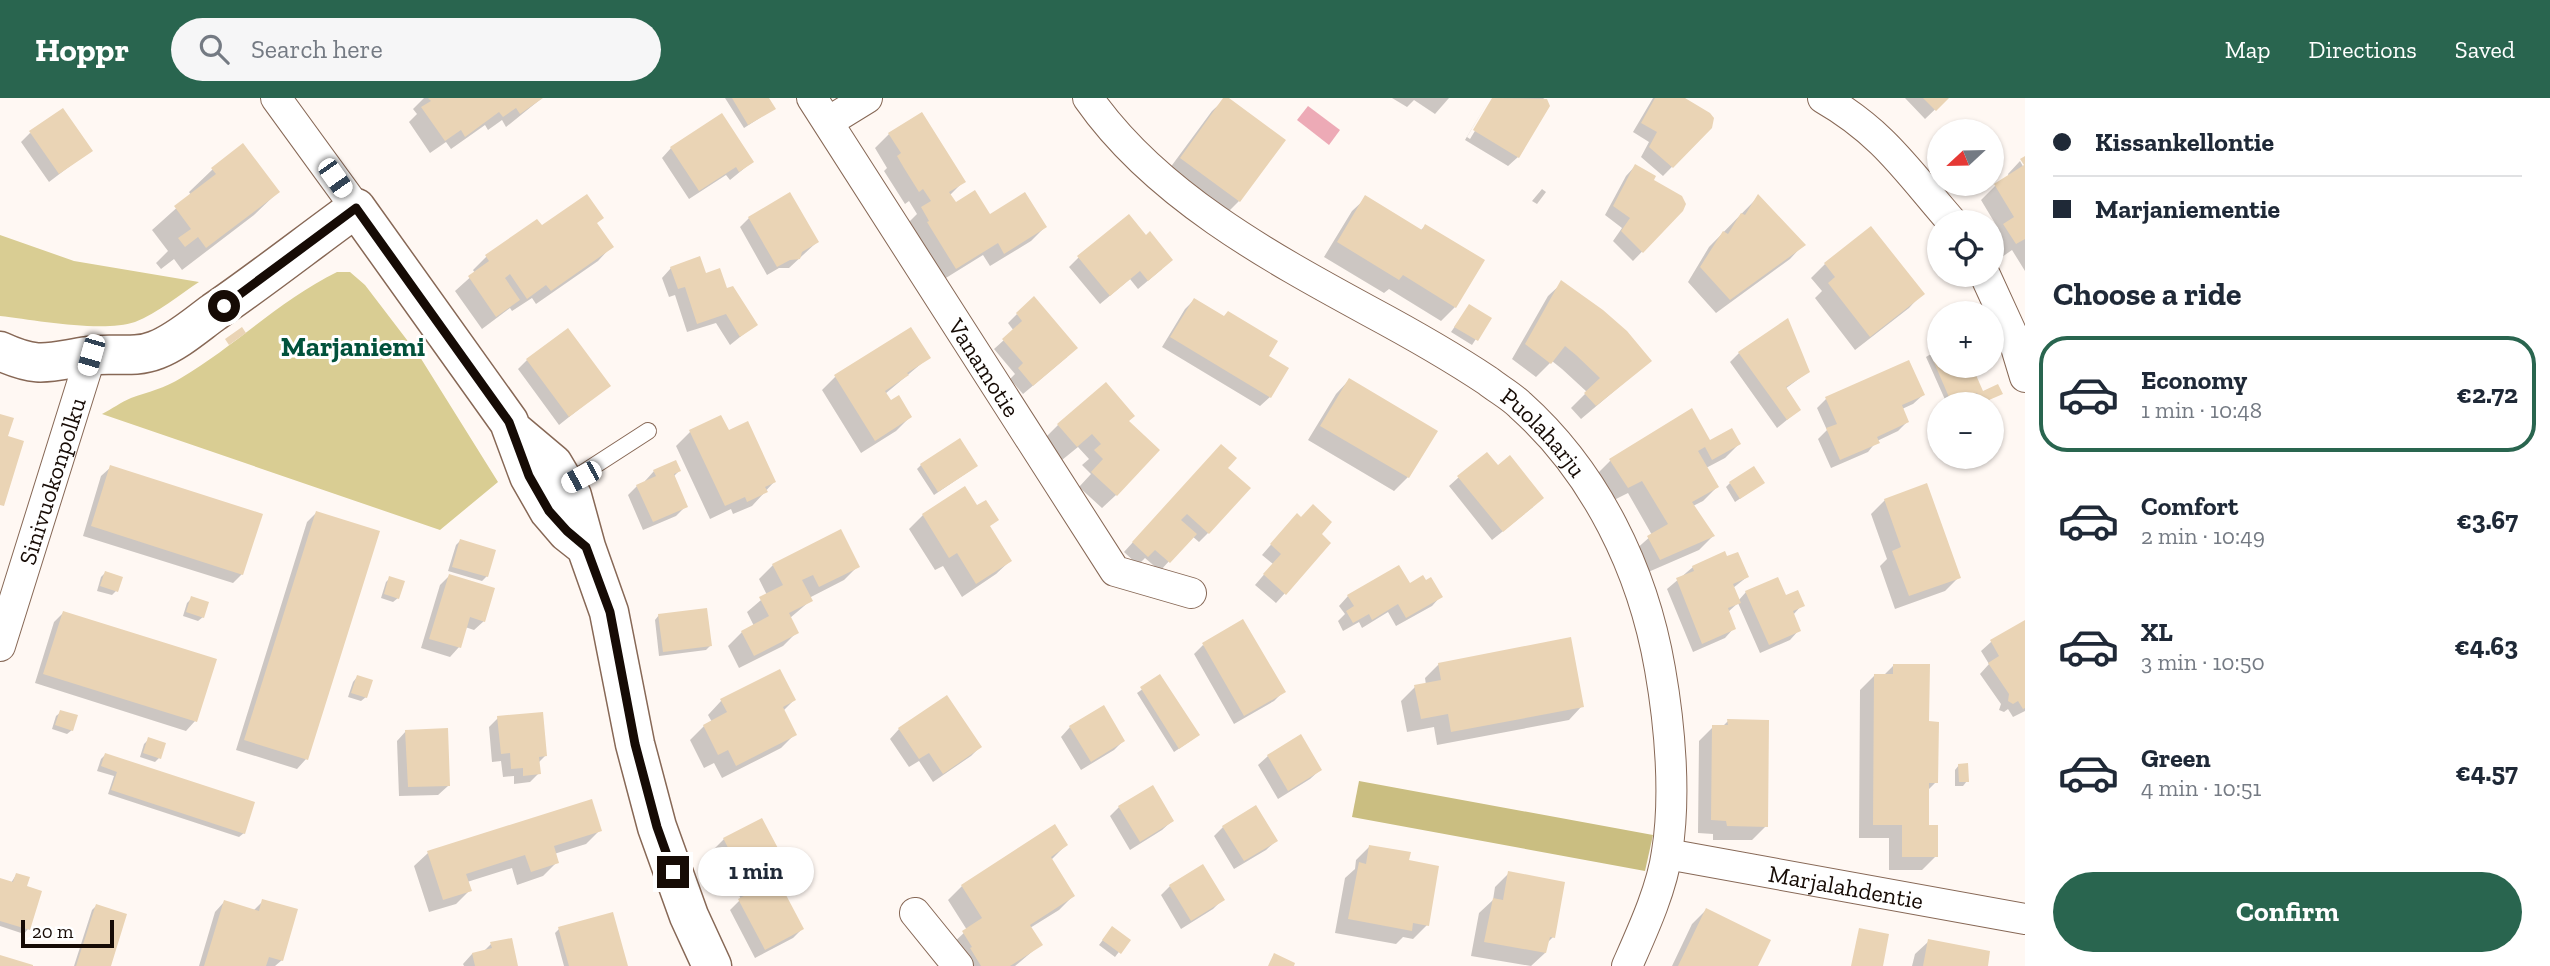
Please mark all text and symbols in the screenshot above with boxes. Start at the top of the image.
search box [171,18,661,81]
text: Hoppr [35,30,129,69]
icon: search [195,30,233,68]
text: Search here [251,33,383,65]
text: Map [2225,35,2271,64]
text: Directions [2309,35,2417,64]
text: Saved [2455,35,2515,64]
north arrow [1927,119,2004,196]
map controls [1927,119,2004,469]
text: Kissankellontie [2095,126,2274,158]
car [315,155,356,201]
text: Marjaniementie [2095,193,2280,225]
button: locate [1927,210,2004,287]
text: Choose a ride [2053,275,2241,313]
route start [208,290,240,322]
button: + [1927,301,2004,378]
street label: Vanamotie [942,312,1027,422]
district label: Marjaniemi [281,330,425,363]
car [76,332,107,378]
icon: car [2057,363,2120,426]
text: Economy [2141,364,2247,396]
text: €2.72 [2457,378,2518,410]
street label: Puolaharju [1496,381,1593,483]
button: − [1927,392,2004,469]
street label: Sinivuokonpolku [12,393,92,568]
text: 1 min · 10:48 [2141,396,2262,424]
car [558,458,605,496]
icon: car [2057,489,2120,552]
text: Comfort [2141,490,2238,522]
text: €3.67 [2456,504,2518,536]
text: 2 min · 10:49 [2141,522,2265,550]
icon: car [2057,615,2120,678]
text: XL [2141,616,2173,648]
text: €4.63 [2454,630,2518,662]
text: 3 min · 10:50 [2141,648,2265,676]
icon: car [2057,741,2120,804]
text: Green [2141,742,2211,774]
text: €4.57 [2455,756,2518,788]
text: 4 min · 10:51 [2141,774,2261,802]
callout: 1 min [698,848,813,896]
route end [657,856,689,888]
text: 1 min [729,857,783,885]
street label: Marjalahdentie [1766,858,1926,915]
button: Confirm [2053,872,2522,952]
scale bar [21,917,114,949]
text: 20 m [32,920,73,943]

